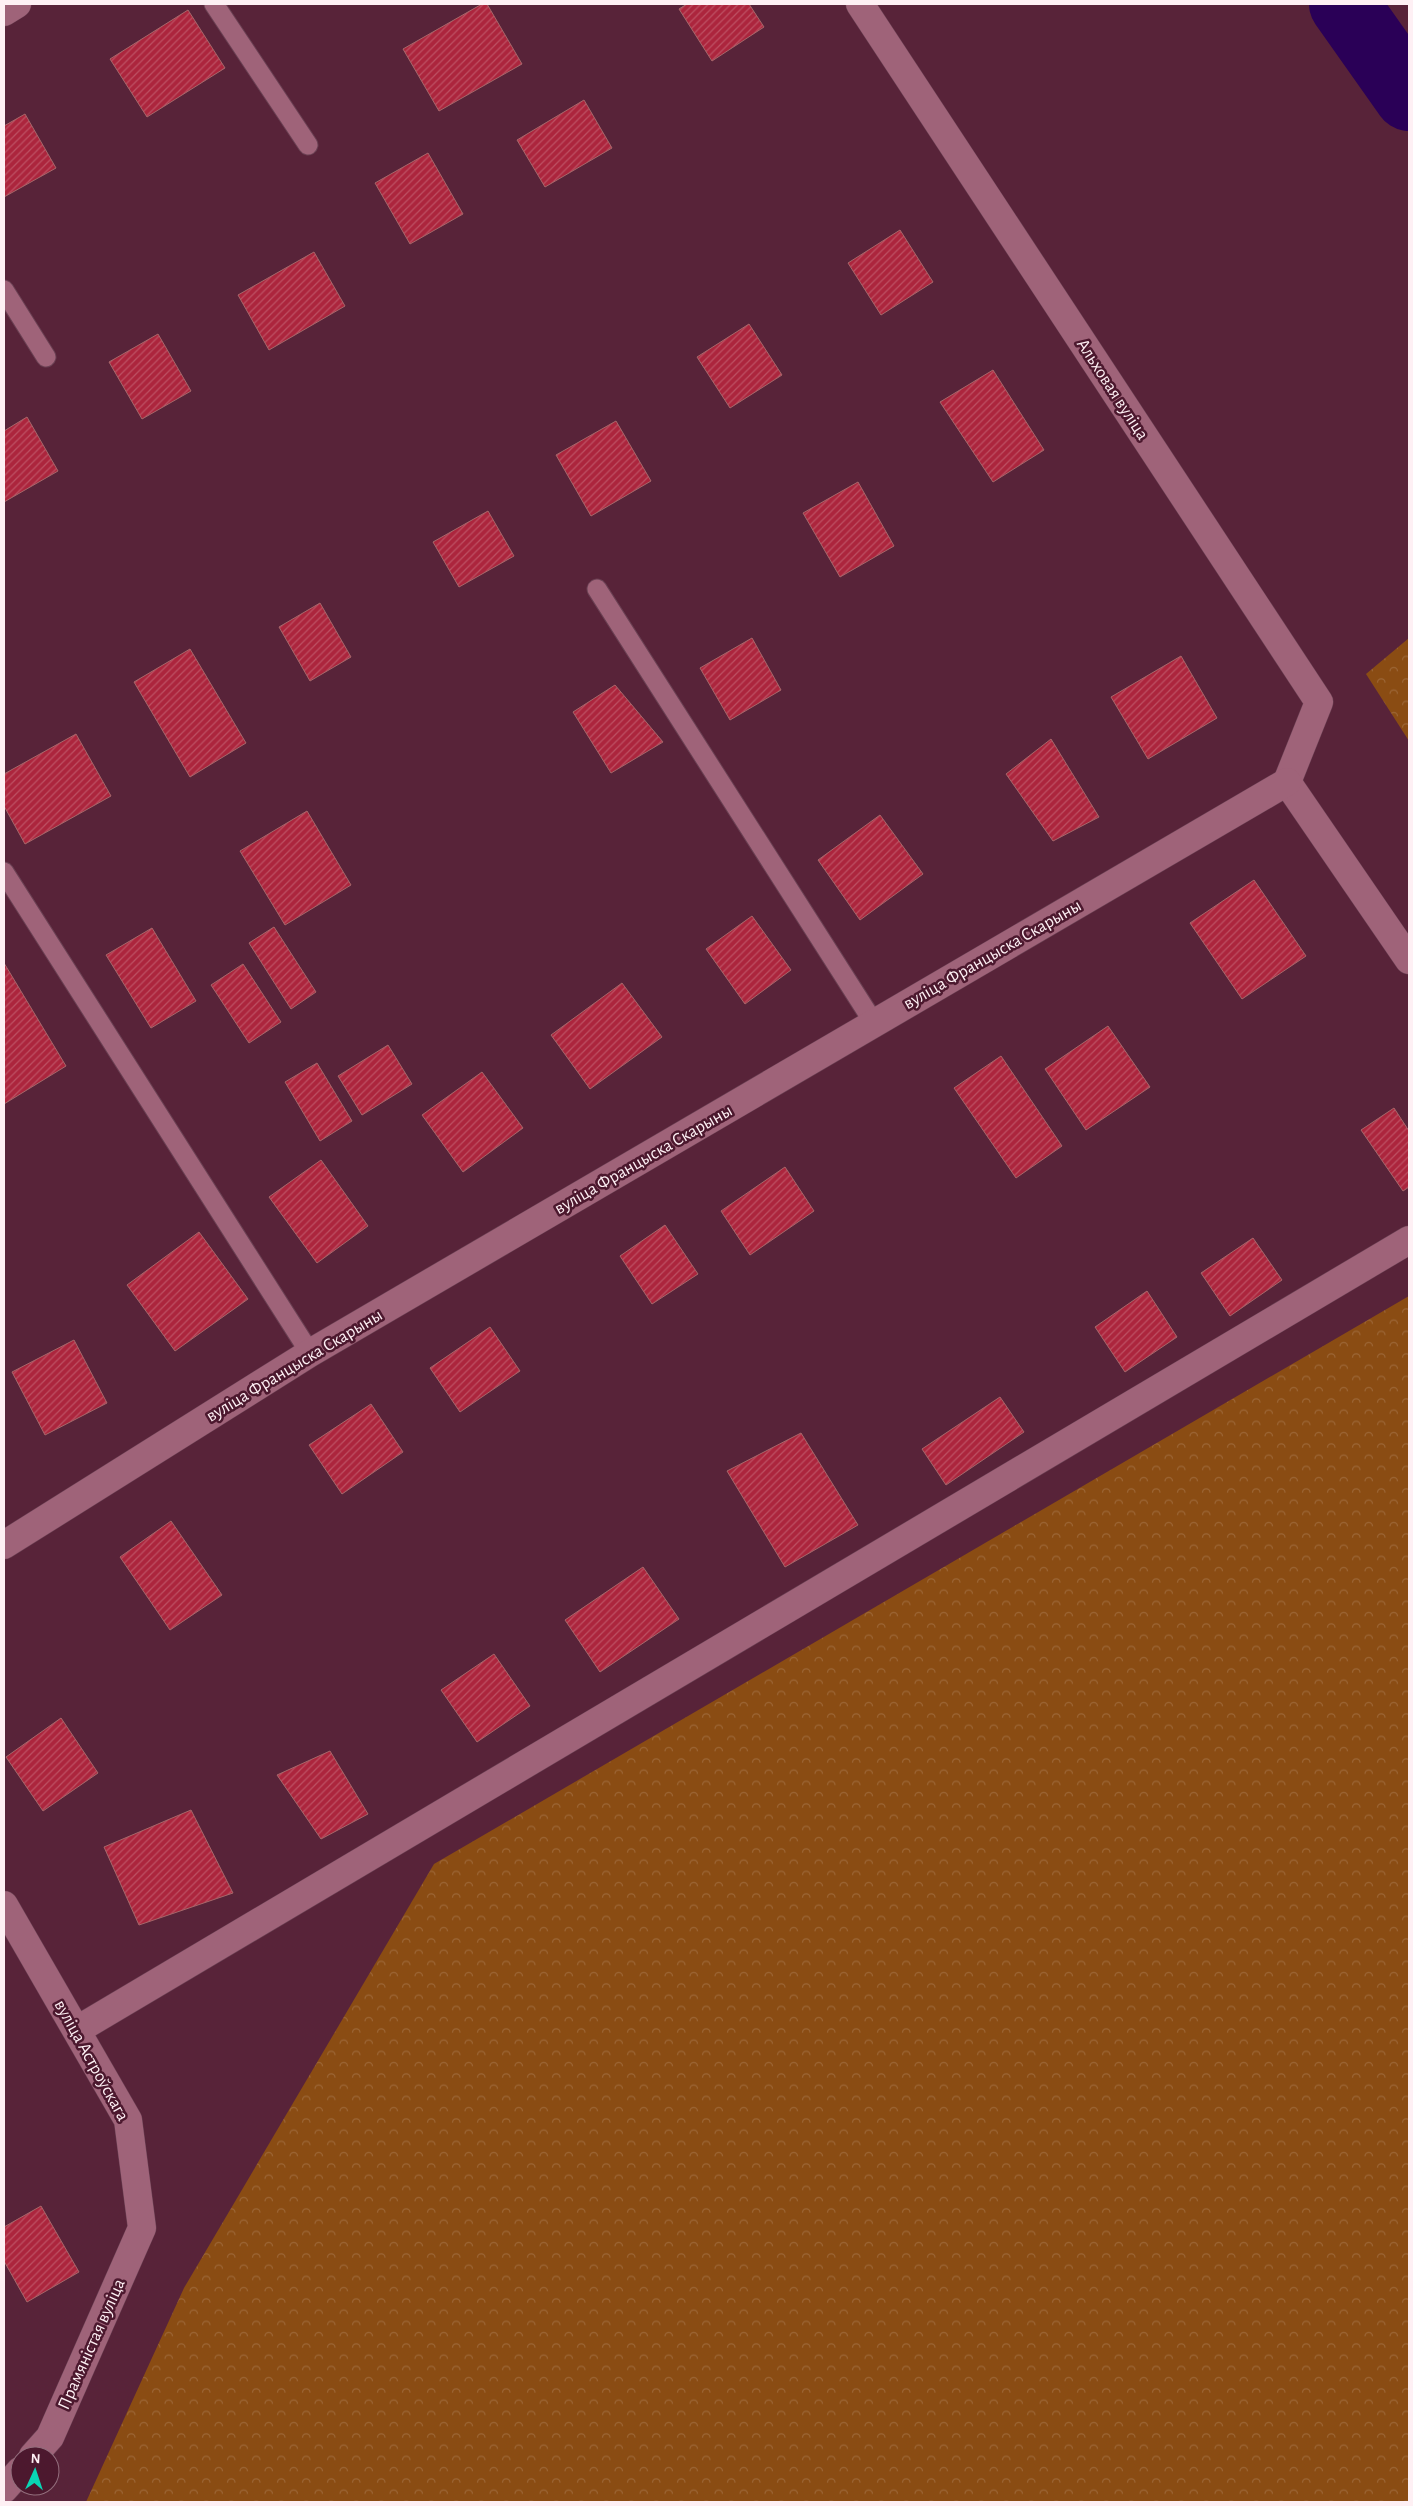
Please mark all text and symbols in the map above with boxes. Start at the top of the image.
street label: Альховая вуліца [1073,336,1151,443]
street label: вуліца Францыска Скарыны [900,897,1085,1013]
street label: вуліца Францыска Скарыны [551,1102,736,1218]
street label: вуліца Францыска Скарыны [203,1306,386,1426]
street label: вуліца Астроўскага [50,1997,132,2124]
street label: Прамяністая вуліца [55,2276,129,2413]
north arrow [10,2446,60,2496]
text: N [30,2452,41,2466]

